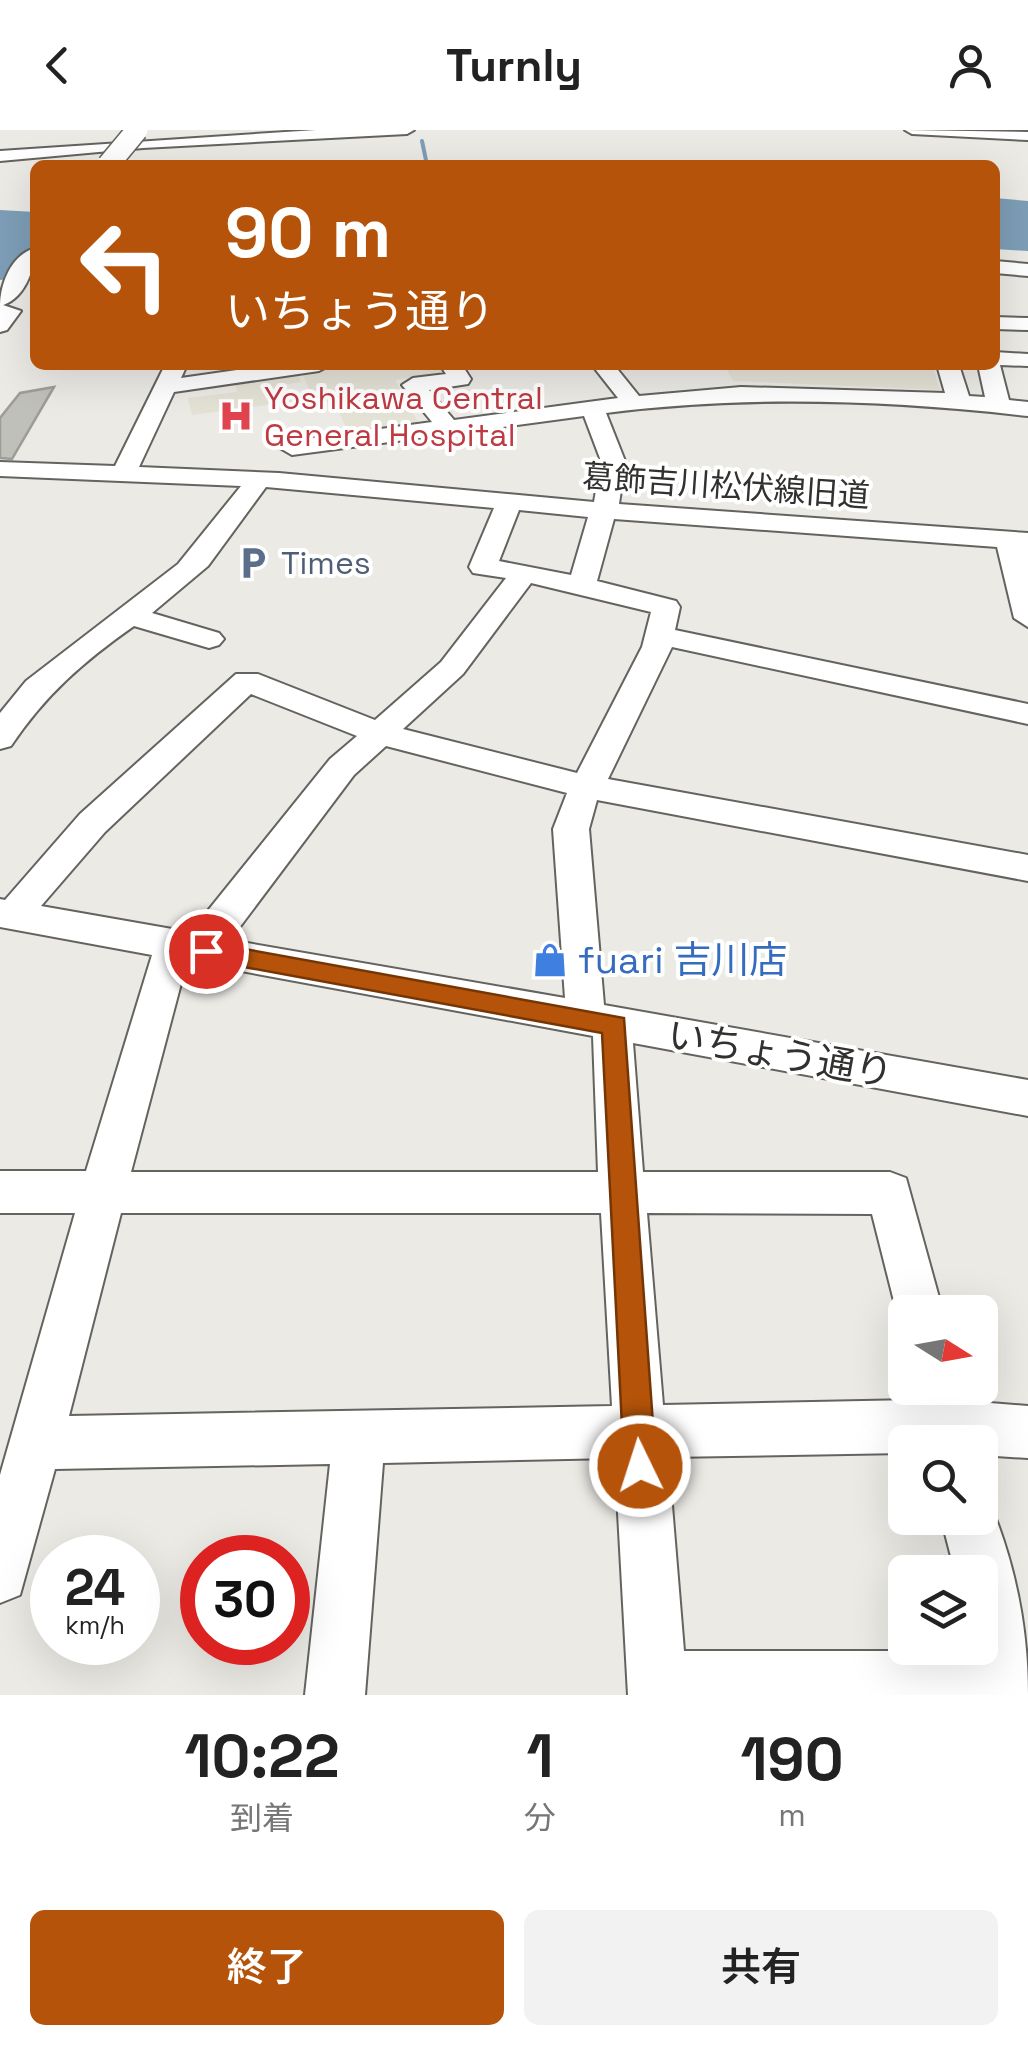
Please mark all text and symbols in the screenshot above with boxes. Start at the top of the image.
text: Turnly [446,37,582,94]
icon: back [30,38,85,93]
icon: person [943,38,998,93]
text: 90 m [225,188,391,277]
icon: left [60,200,190,330]
text: いちょう通り [225,283,495,340]
place label: Yoshikawa Central General Hospital [264,378,543,455]
hospital icon: Yoshikawa Central General Hospital [217,397,255,435]
street label: 葛飾吉川松伏線旧道 [581,456,871,516]
place label: Times [281,543,371,583]
parking icon: Times [234,544,272,582]
pin [164,909,249,994]
icon: arrive [179,924,234,979]
place label: fuari 吉川店 [578,936,787,984]
shop icon: fuari 吉川店 [531,941,569,979]
street label: いちょう通り [664,1011,896,1097]
north arrow [888,1295,998,1405]
map controls [888,1295,998,1665]
position arrow [588,1414,692,1518]
button: search [888,1425,998,1535]
speed limit sign: 30 [180,1535,310,1665]
button: layers [888,1555,998,1665]
text: 24 [65,1556,125,1620]
text: km/h [65,1609,125,1641]
text: 10:22 [184,1718,340,1795]
text: 1 [526,1718,554,1795]
text: 190 [740,1721,844,1798]
text: m [778,1795,806,1835]
text: 到着 [230,1798,294,1838]
text: 分 [524,1798,556,1838]
button: 終了 [30,1910,504,2025]
button: 共有 [524,1910,998,2025]

